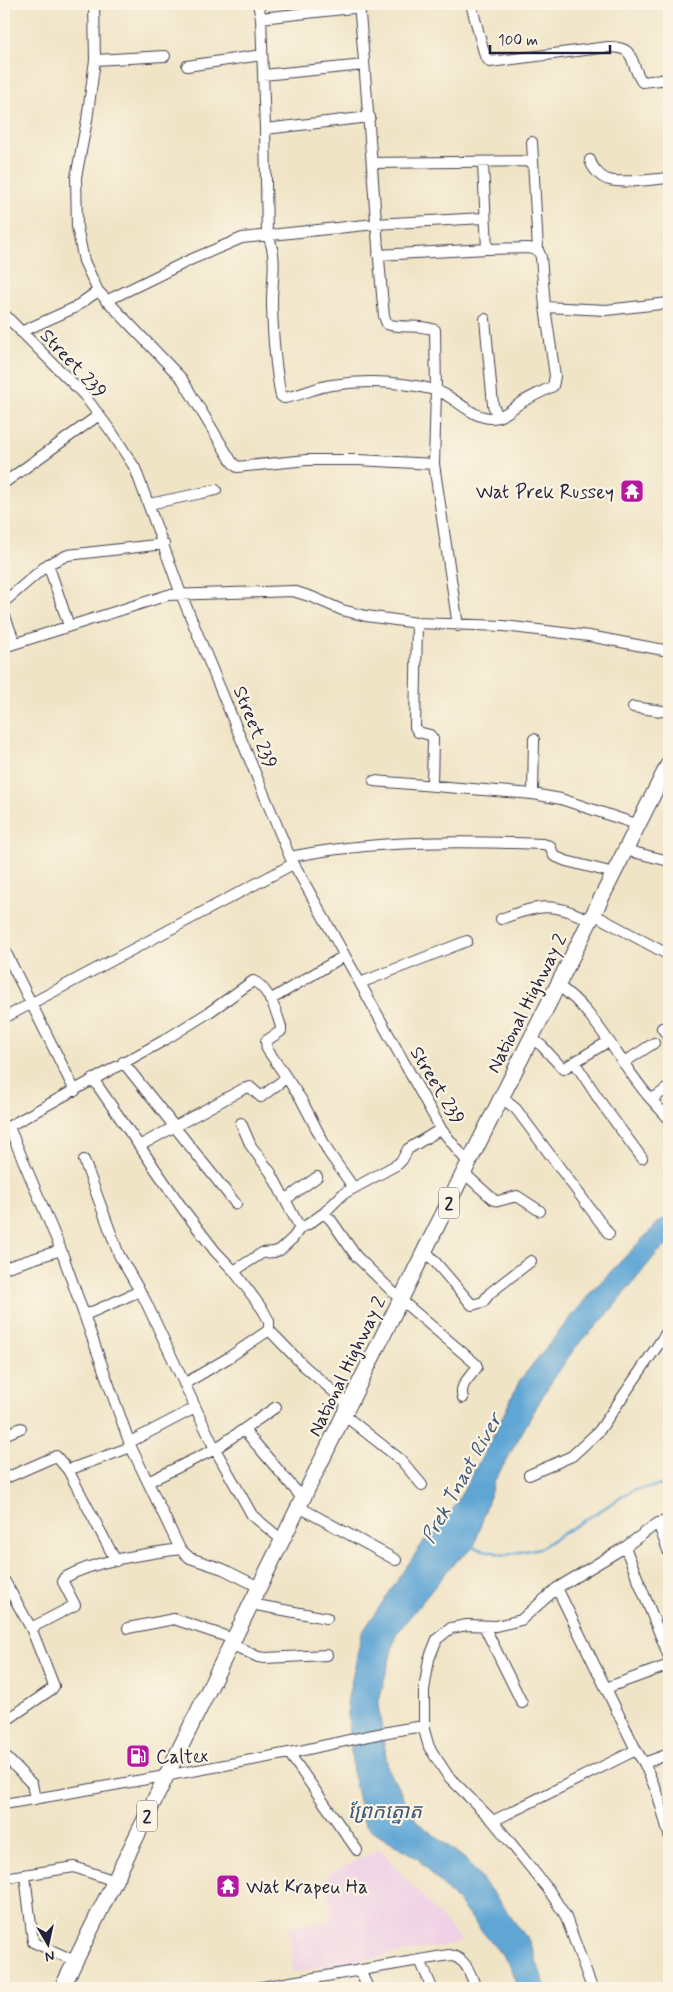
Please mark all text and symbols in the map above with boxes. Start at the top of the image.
scale bar [490,22,610,54]
text: 100 m [498,31,538,51]
street label: Street 239 [34,324,112,404]
temple icon: Wat Prek Russey [619,478,645,504]
place label: Wat Prek Russey [476,480,614,505]
street label: Street 239 [227,683,282,773]
street label: National Highway 2 [481,930,574,1078]
street label: Street 239 [404,1042,470,1129]
road number: 2 [439,1188,459,1218]
street label: National Highway 2 [303,1292,393,1441]
water label: Prek Tnaot River [416,1407,510,1548]
fuel station icon: Caltex [125,1743,151,1769]
place label: Caltex [156,1745,209,1770]
water label: ព្រែកត្នោត [348,1799,423,1826]
road number: 2 [137,1800,157,1832]
temple icon: Wat Krapeu Ha [215,1873,241,1899]
place label: Wat Krapeu Ha [246,1875,368,1900]
north arrow [22,1920,72,1970]
text: N [44,1946,56,1965]

